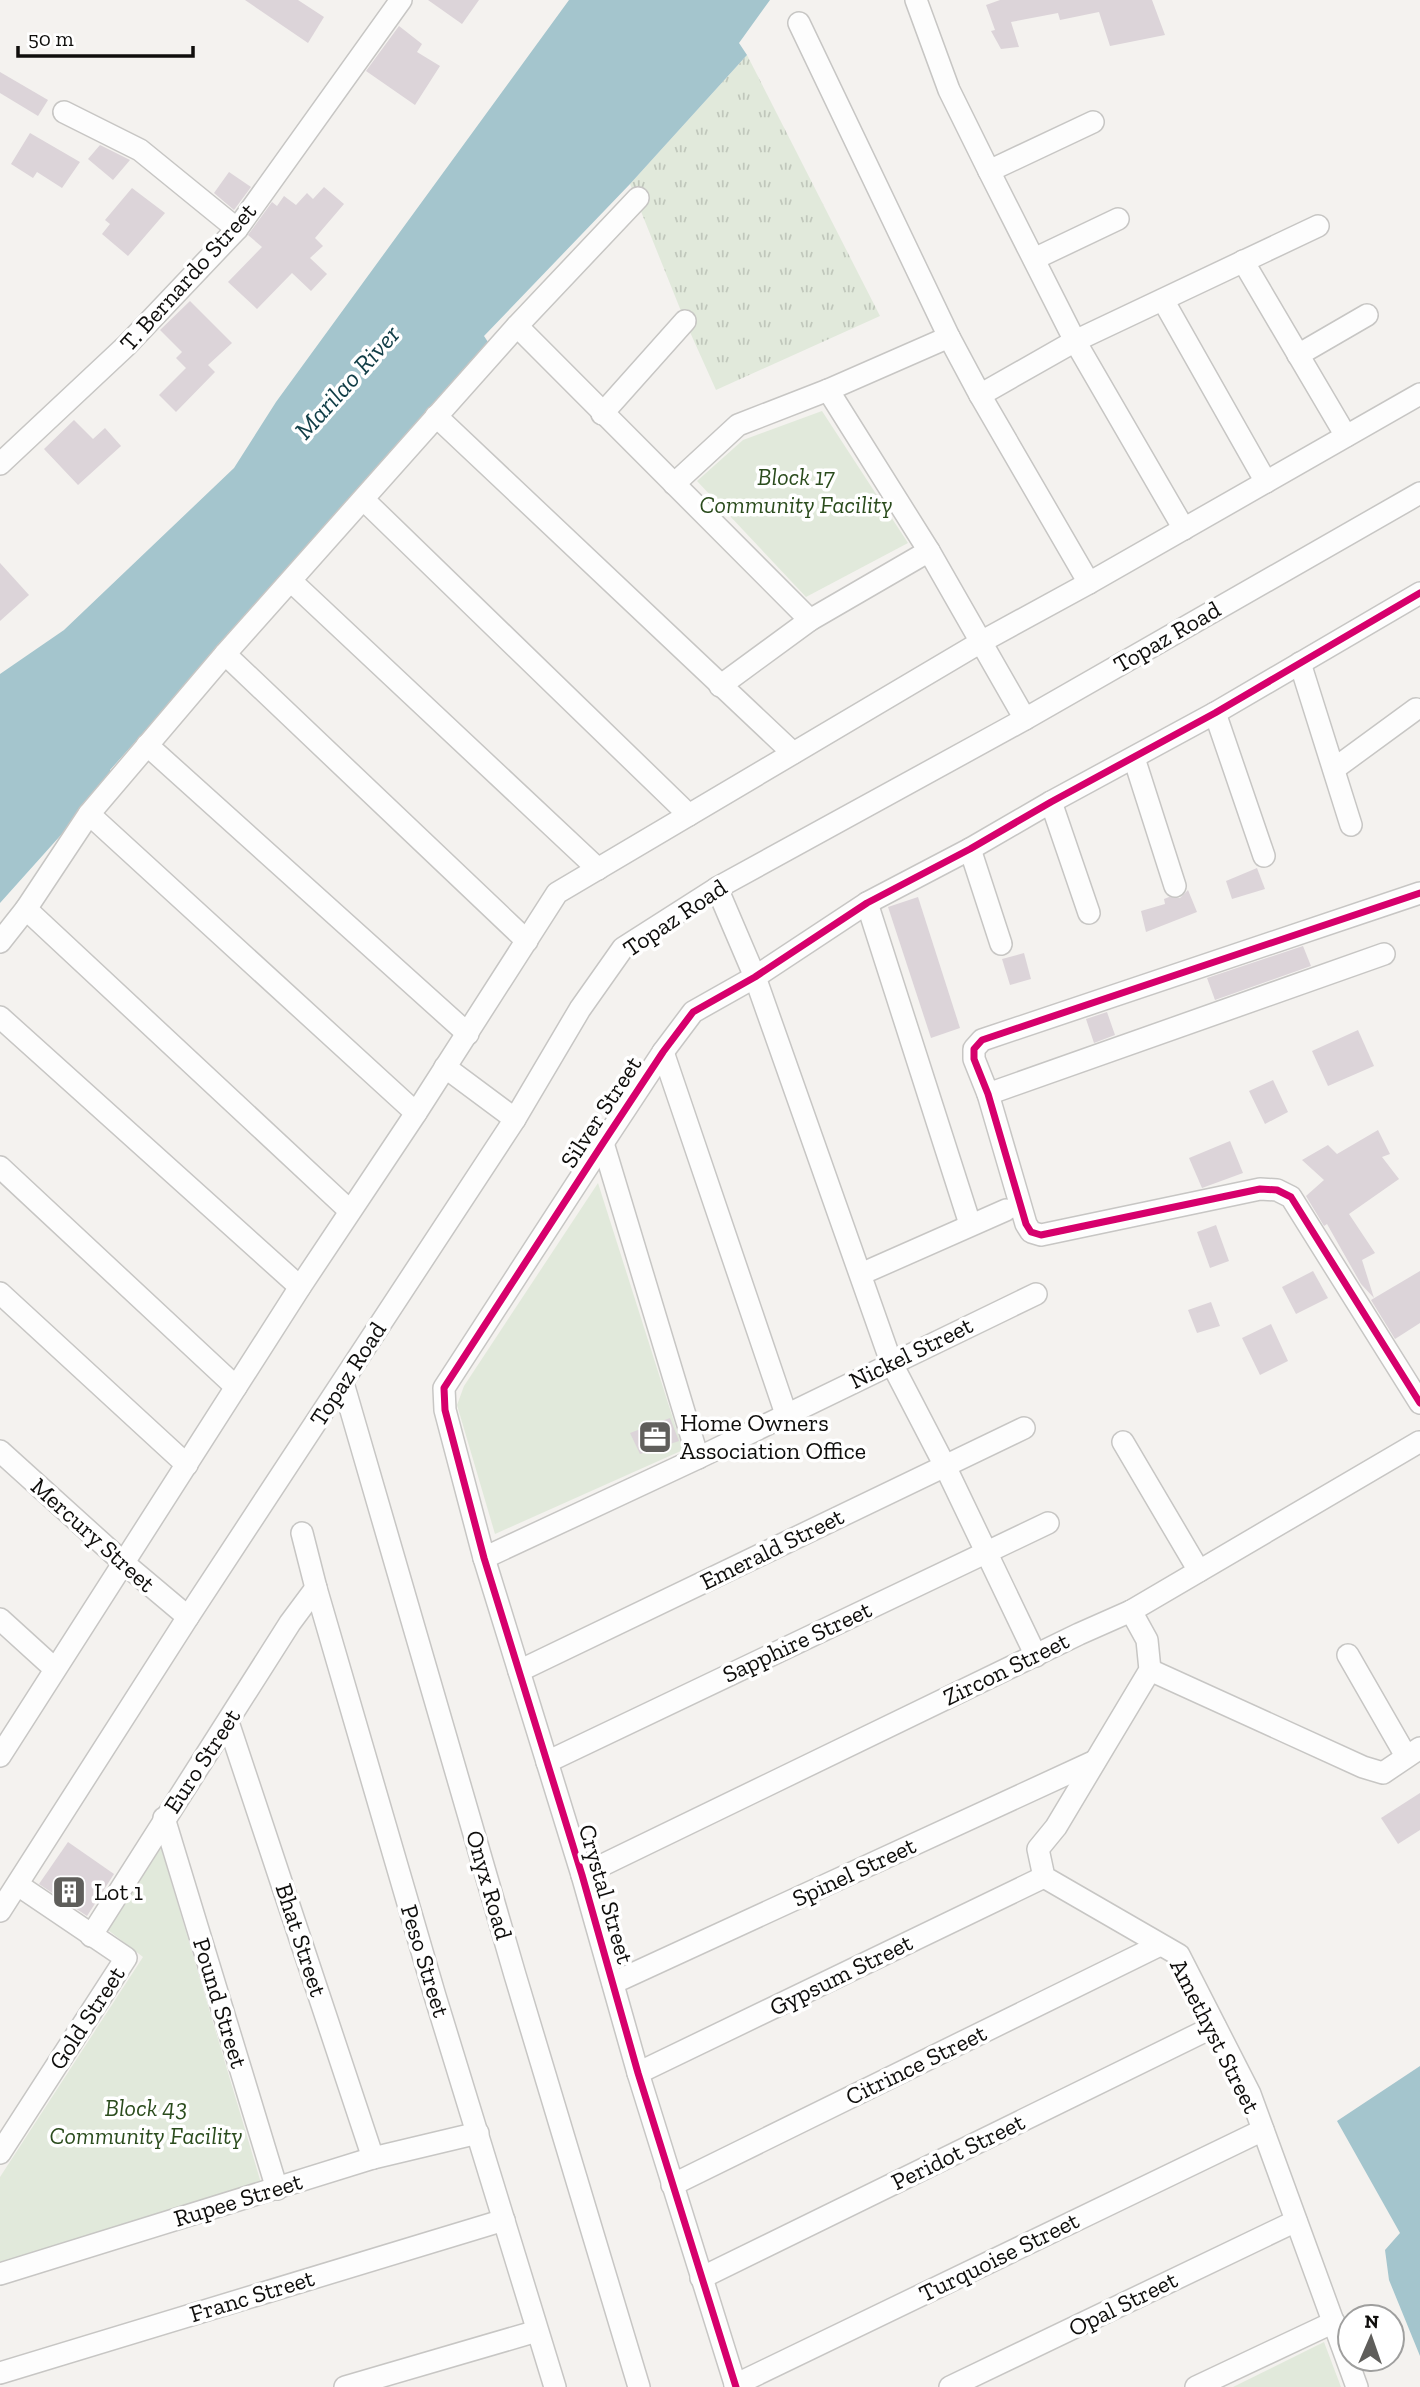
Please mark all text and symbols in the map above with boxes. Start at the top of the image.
scale bar [18,14,192,58]
text: 50 m [28,26,74,51]
street label: T. Bernardo Street [113,196,262,357]
water label: Marilao River [287,318,407,446]
park label: Block 17 Community Facility [699,462,893,519]
street label: Topaz Road [1108,594,1225,679]
street label: Topaz Road [617,872,732,963]
street label: Silver Street [554,1050,647,1173]
street label: Nickel Street [844,1310,977,1395]
street label: Topaz Road [303,1316,392,1431]
place label: Home Owners Association Office [680,1408,866,1465]
office icon: Home Owners Association Office [636,1418,674,1456]
street label: Mercury Street [25,1471,161,1598]
street label: Emerald Street [695,1501,848,1596]
street label: Sapphire Street [718,1594,876,1689]
street label: Zircon Street [938,1626,1074,1712]
street label: Euro Street [157,1703,246,1818]
street label: Crystal Street [573,1821,640,1967]
street label: Onyx Road [460,1827,519,1943]
street label: Spinel Street [787,1830,920,1913]
building icon: Lot 1 [50,1873,88,1911]
place label: Lot 1 [94,1877,143,1906]
street label: Bhat Street [270,1880,333,2000]
street label: Peso Street [395,1901,456,2021]
street label: Gypsum Street [765,1927,917,2022]
street label: Pound Street [187,1934,254,2072]
street label: Amethyst Street [1164,1954,1267,2118]
street label: Gold Street [43,1961,131,2075]
street label: Citrince Street [841,2018,991,2111]
park label: Block 43 Community Facility [49,2093,243,2150]
street label: Peridot Street [887,2107,1029,2196]
street label: Rupee Street [170,2166,306,2233]
street label: Turquoise Street [914,2205,1084,2308]
street label: Franc Street [186,2263,318,2328]
street label: Opal Street [1064,2265,1182,2342]
north arrow [1336,2303,1406,2373]
text: N [1364,2310,1379,2333]

